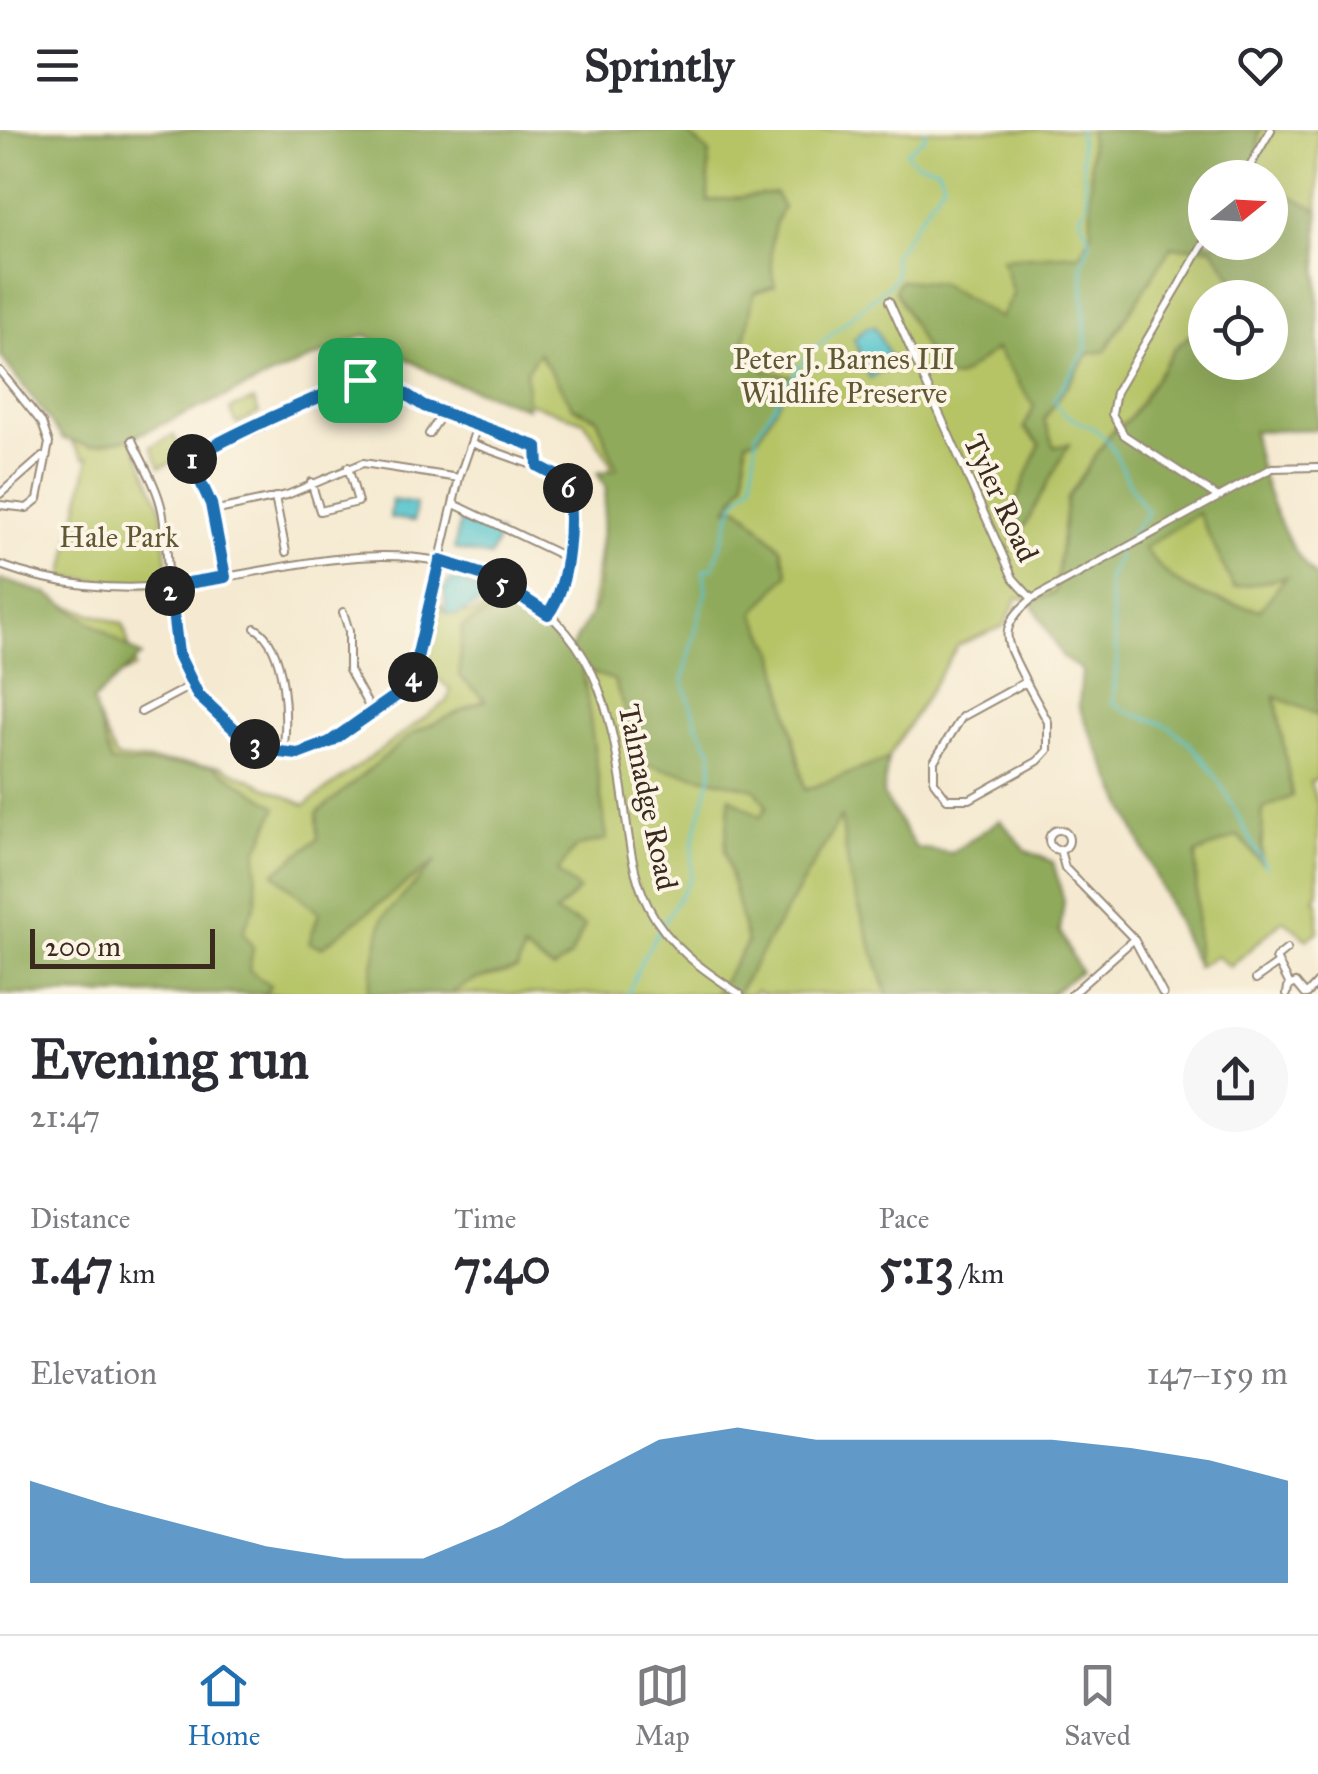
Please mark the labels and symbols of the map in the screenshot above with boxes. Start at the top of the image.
north arrow [1188,160,1288,260]
pin [318,338,403,423]
park label: Peter J. Barnes III Wildlife Preserve [733,341,955,411]
street label: Tyler Road [956,428,1046,568]
pin: 1 [167,434,217,484]
pin: 6 [543,463,593,513]
park label: Hale Park [59,519,179,555]
pin: 5 [477,558,527,608]
pin: 2 [145,566,195,616]
pin: 4 [388,652,438,702]
street label: Talmadge Road [611,701,685,893]
pin: 3 [230,719,280,769]
scale bar [30,924,215,968]

